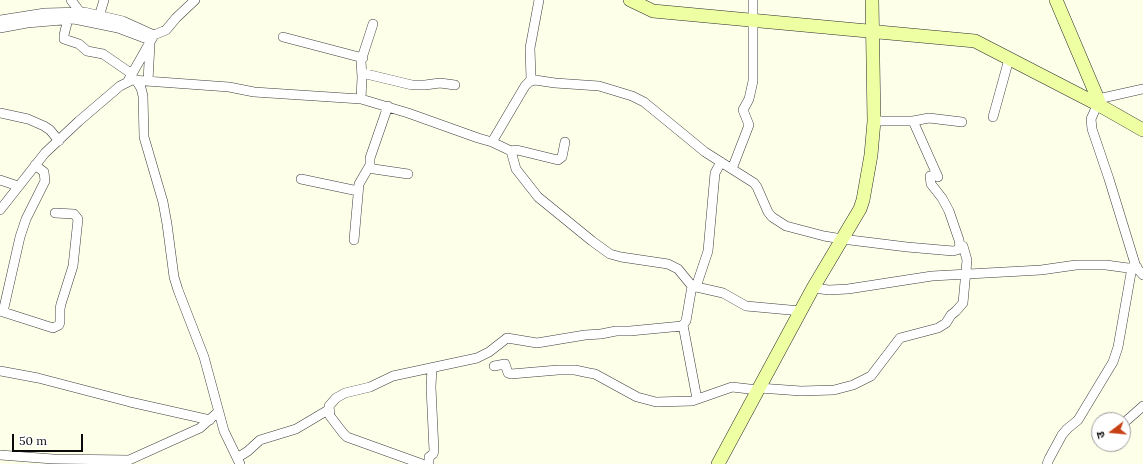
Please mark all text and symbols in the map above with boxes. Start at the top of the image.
north arrow [1091,412,1131,452]
scale bar [14,426,85,452]
text: उ [1093,430,1108,440]
text: 50 m [19,433,47,448]

